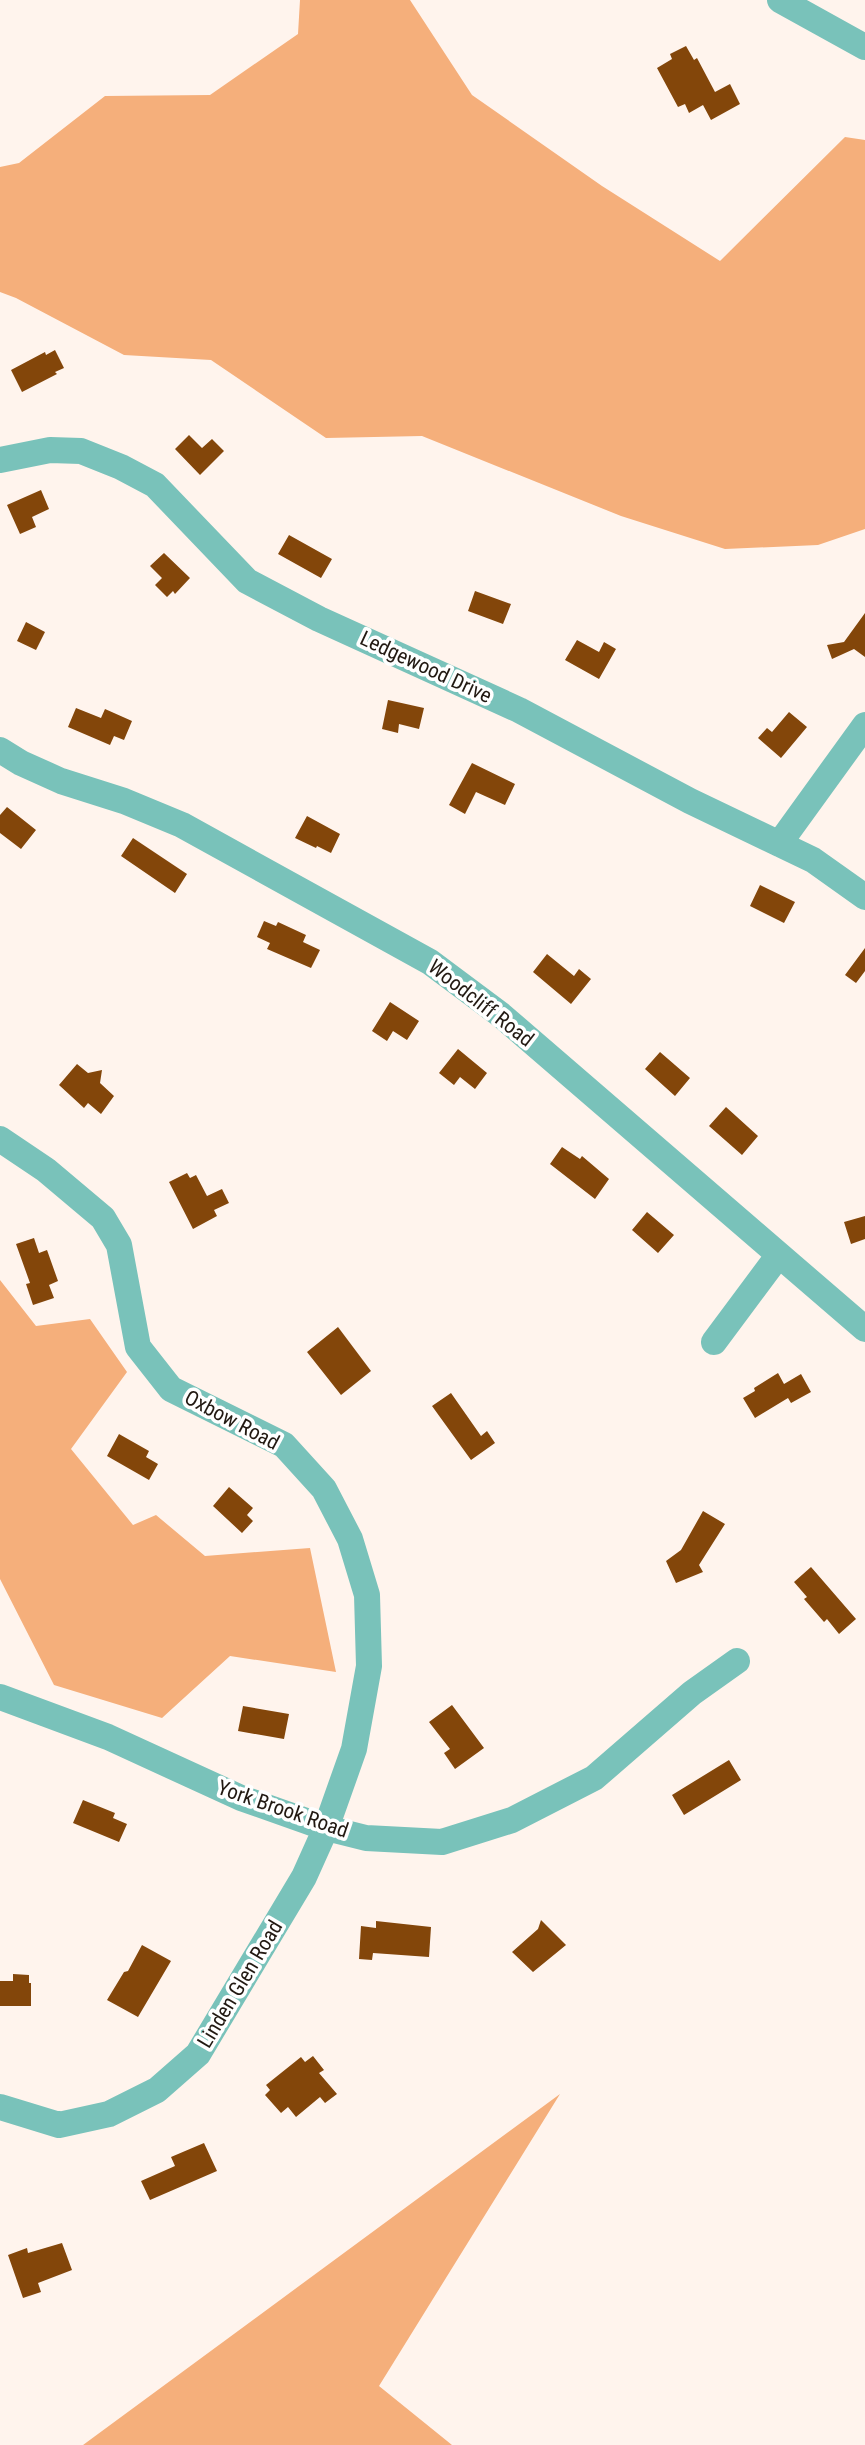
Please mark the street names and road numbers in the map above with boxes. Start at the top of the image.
street label: Ledgewood Drive [356,626,496,708]
street label: Woodcliff Road [424,955,538,1051]
street label: Oxbow Road [181,1385,283,1455]
street label: York Brook Road [214,1775,352,1843]
street label: Linden Glen Road [193,1916,287,2052]

